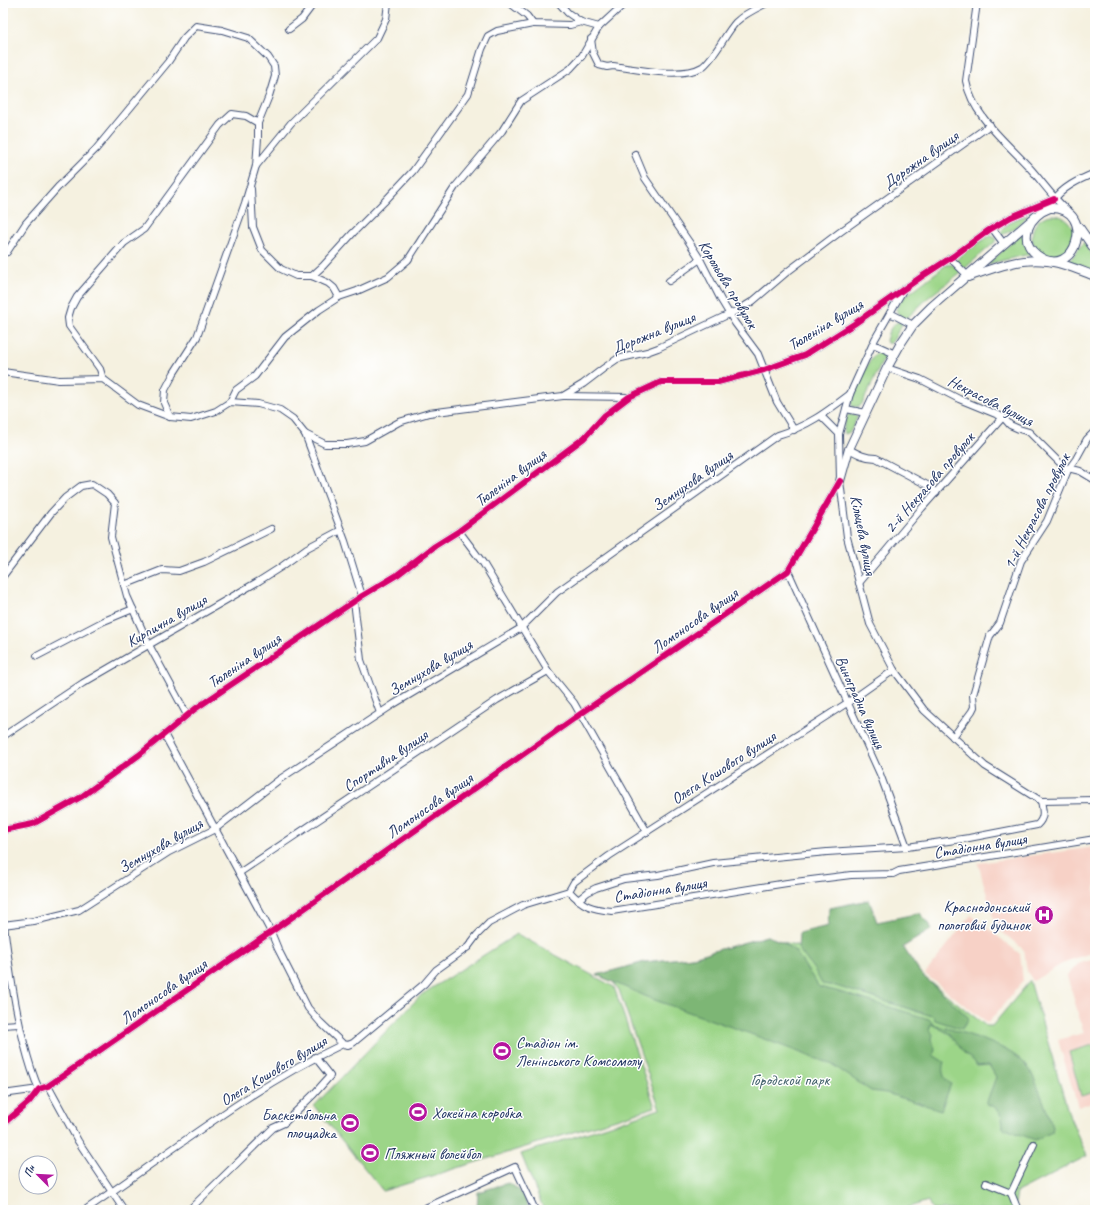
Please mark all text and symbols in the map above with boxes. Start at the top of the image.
street label: Дорожна вулиця [879,126,964,193]
street label: Корольова провулок [694,237,763,333]
street label: Тюленіна вулиця [784,294,868,355]
street label: Дорожна вулиця [609,307,699,359]
street label: Некрасова вулиця [944,371,1038,432]
street label: 2-й Некрасова провулок [880,427,980,537]
street label: Тюленіна вулиця [471,444,551,511]
street label: Земнухова вулиця [648,445,738,516]
street label: 1-й Некрасова провулок [999,449,1075,573]
street label: Кільцева вулиця [846,494,881,578]
street label: Ломоносова вулиця [648,583,742,658]
street label: Кирпична вулиця [123,589,211,652]
street label: Тюленіна вулиця [204,628,286,693]
street label: Земнухова вулиця [385,634,477,701]
street label: Виноградна вулиця [831,653,890,753]
street label: Спортивна вулиця [339,724,433,796]
street label: Олега Кошового вулиця [668,726,781,809]
street label: Ломоносова вулиця [383,768,477,843]
street label: Земнухова вулиця [115,813,207,878]
street label: Стадіонна вулиця [932,829,1029,863]
street label: Стадіонна вулиця [612,873,709,907]
place label: Краснодонський пологовий будинок [937,897,1032,935]
hospital icon: Краснодонський пологовий будинок [1033,904,1055,926]
street label: Ломоносова вулиця [117,954,211,1029]
street label: Олега Кошового вулиця [217,1030,332,1110]
place label: Стадіон ім. Ленінського Комсомолу [516,1033,643,1071]
sports icon: Стадіон ім. Ленінського Комсомолу [491,1040,513,1062]
park label: Городской парк [751,1070,830,1090]
sports icon: Хокейна коробка [407,1101,429,1123]
place label: Хокейна коробка [432,1103,523,1123]
place label: Баскетбольна площадка [262,1105,337,1143]
sports icon: Баскетбольна площадка [339,1112,361,1134]
sports icon: Пляжный волейбол [359,1142,381,1164]
place label: Пляжный волейбол [384,1144,482,1164]
north arrow [18,1155,58,1195]
text: Пн [20,1162,38,1179]

